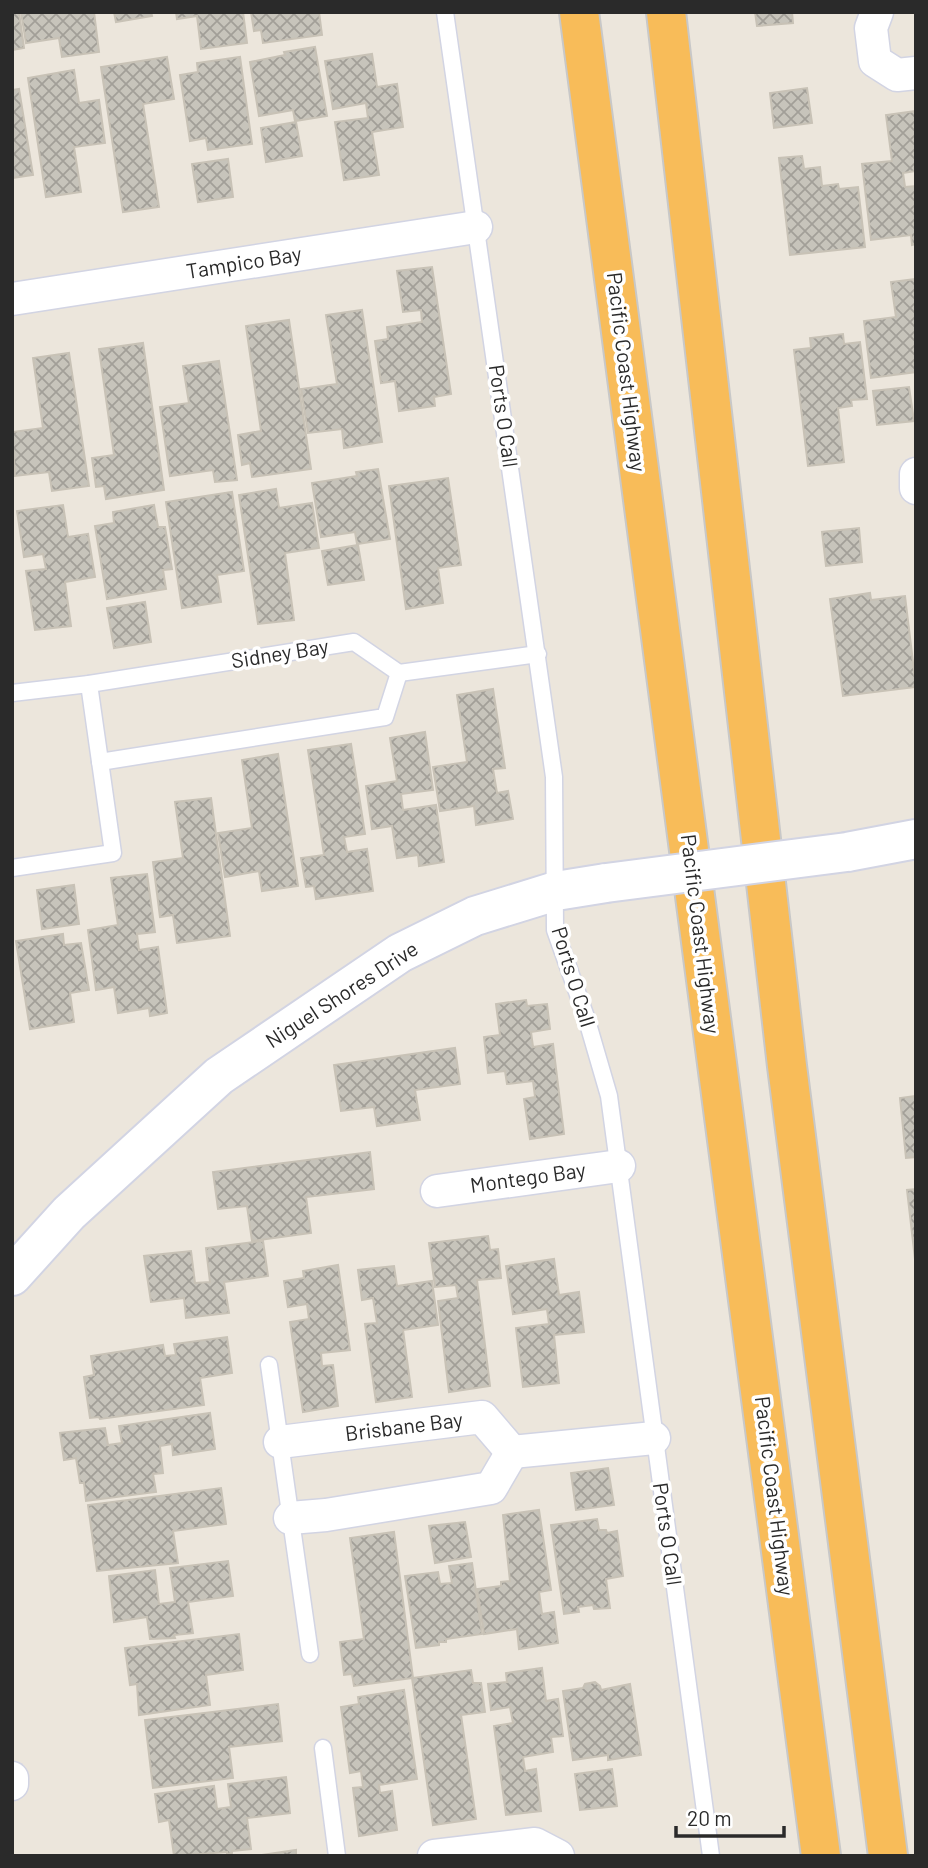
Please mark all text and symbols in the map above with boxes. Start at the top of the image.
street label: Tampico Bay [184,240,304,283]
street label: Pacific Coast Highway [603,271,652,473]
street label: Ports O Call [485,363,524,469]
street label: Sidney Bay [229,632,331,673]
street label: Pacific Coast Highway [677,833,726,1035]
street label: Ports O Call [547,923,602,1030]
street label: Niguel Shores Drive [260,935,422,1052]
street label: Montego Bay [468,1156,588,1197]
street label: Pacific Coast Highway [751,1395,800,1597]
street label: Brisbane Bay [344,1406,464,1445]
street label: Ports O Call [649,1481,688,1587]
scale bar [676,1794,785,1838]
text: 20 m [687,1805,732,1830]

